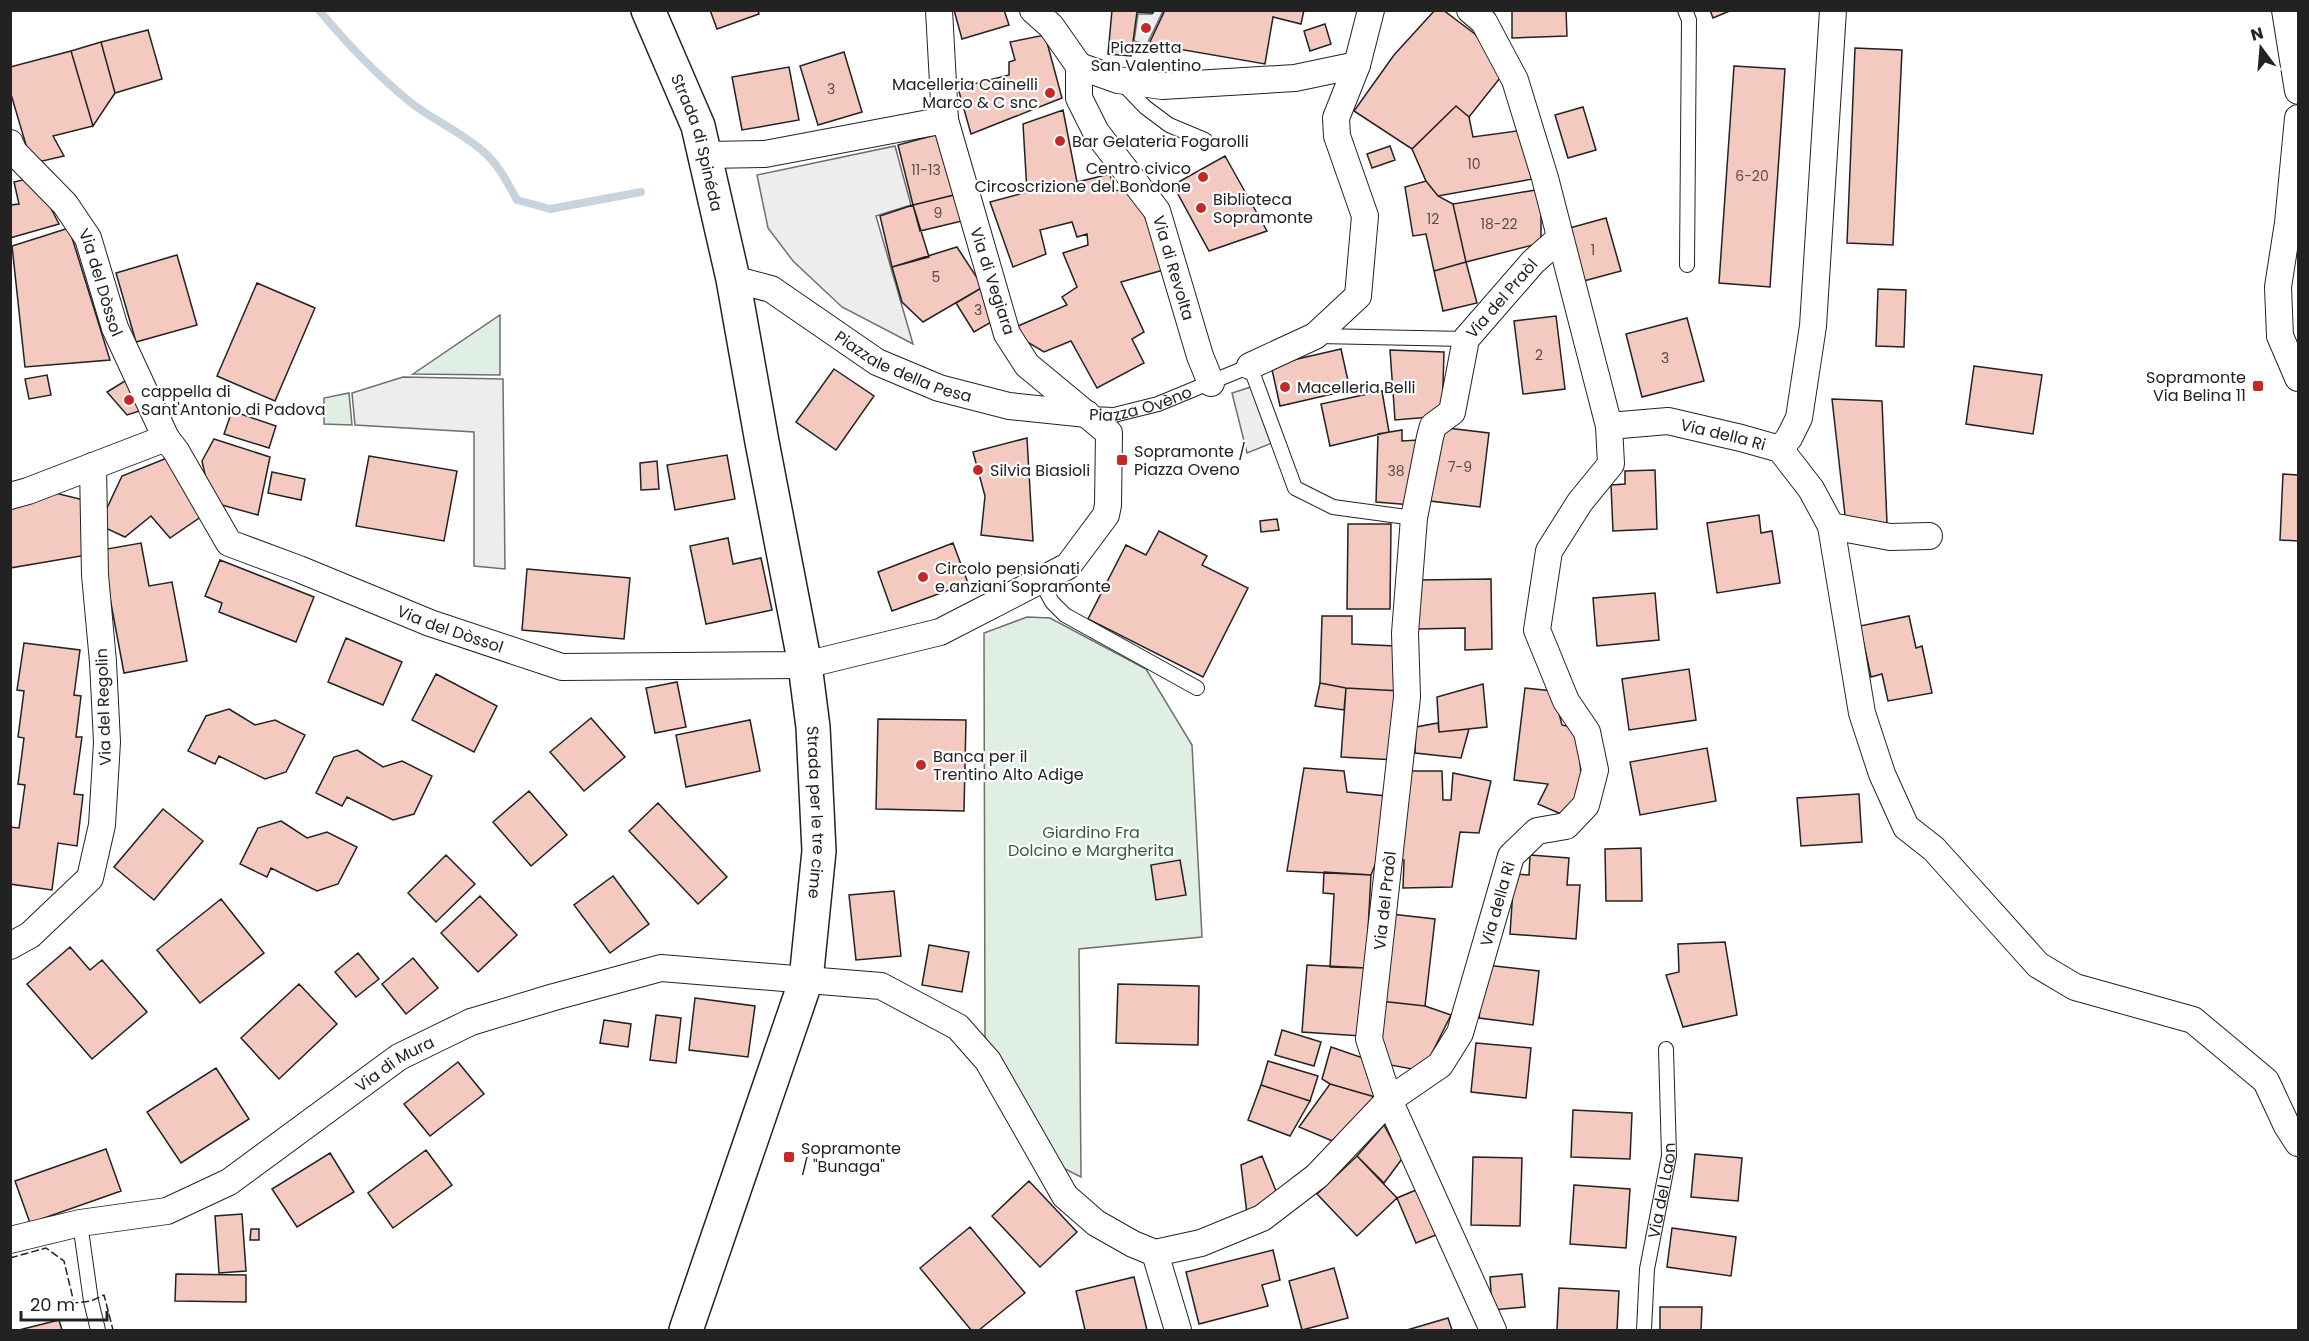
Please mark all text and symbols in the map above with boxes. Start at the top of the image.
north arrow [2231,18,2291,78]
marker: Piazzetta San Valentino [1139,21,1153,35]
text: N [2248,21,2266,47]
place label: Piazzetta San Valentino [1091,36,1201,77]
street label: Strada di Spinéda [665,70,728,214]
place label: Macelleria Cainelli Marco & C snc [892,73,1038,114]
house number: 3 [827,79,835,99]
marker: Macelleria Cainelli Marco & C snc [1043,86,1057,100]
place label: Bar Gelateria Fogarolli [1072,130,1249,153]
marker: Bar Gelateria Fogarolli [1053,134,1067,148]
house number: 10 [1467,154,1481,174]
place label: Centro civico Circoscrizione del Bondone [974,157,1191,198]
house number: 11-13 [911,160,941,180]
house number: 6-20 [1735,166,1769,186]
marker: Centro civico Circoscrizione del Bondone [1196,170,1210,184]
place label: Biblioteca Sopramonte [1213,188,1313,229]
marker: Biblioteca Sopramonte [1194,201,1208,215]
house number: 9 [934,203,942,223]
house number: 12 [1427,209,1439,229]
street label: Via di Revolta [1147,213,1200,323]
house number: 18-22 [1480,214,1518,234]
street label: Via del Dòssol [73,224,128,340]
street label: Via di Vegiara [964,224,1021,338]
house number: 1 [1591,240,1595,260]
street label: Via del Praòl [1461,254,1543,344]
house number: 5 [932,267,940,287]
house number: 3 [974,300,982,320]
street label: Piazzale della Pesa [830,325,974,408]
house number: 2 [1535,345,1543,365]
house number: 3 [1661,348,1669,368]
place label: Sopramonte Via Belina 11 [2146,366,2246,407]
place label: Macelleria Belli [1297,376,1416,399]
marker: Sopramonte Via Belina 11 [2251,379,2265,393]
place label: cappella di Sant'Antonio di Padova [141,380,326,421]
street label: Piazza Ovèno [1089,380,1195,427]
marker: Macelleria Belli [1278,380,1292,394]
marker: cappella di Sant'Antonio di Padova [122,393,136,407]
street label: Via della Ri [1678,413,1769,456]
place label: Sopramonte / Piazza Oveno [1134,440,1246,481]
marker: Sopramonte / Piazza Oveno [1115,453,1129,467]
house number: 7-9 [1448,457,1472,477]
place label: Silvia Biasioli [990,459,1090,482]
house number: 38 [1387,461,1405,481]
marker: Silvia Biasioli [971,463,985,477]
place label: Circolo pensionati e anziani Sopramonte [935,557,1111,598]
marker: Circolo pensionati e anziani Sopramonte [916,570,930,584]
street label: Via del Dòssol [393,600,506,659]
street label: Via del Regolin [90,648,117,766]
street label: Strada per le tre cime [801,725,830,900]
place label: Banca per il Trentino Alto Adige [933,745,1084,786]
marker: Banca per il Trentino Alto Adige [914,758,928,772]
park label: Giardino Fra Dolcino e Margherita [1008,821,1174,862]
street label: Via del Praòl [1368,850,1402,951]
street label: Via della Ri [1475,859,1521,949]
street label: Via di Mura [350,1031,438,1098]
place label: Sopramonte / "Bunaga" [801,1137,901,1178]
street label: Via del Laon [1642,1142,1681,1240]
marker: Sopramonte / "Bunaga" [782,1150,796,1164]
scale bar [21,1284,106,1322]
text: 20 m [30,1292,75,1317]

